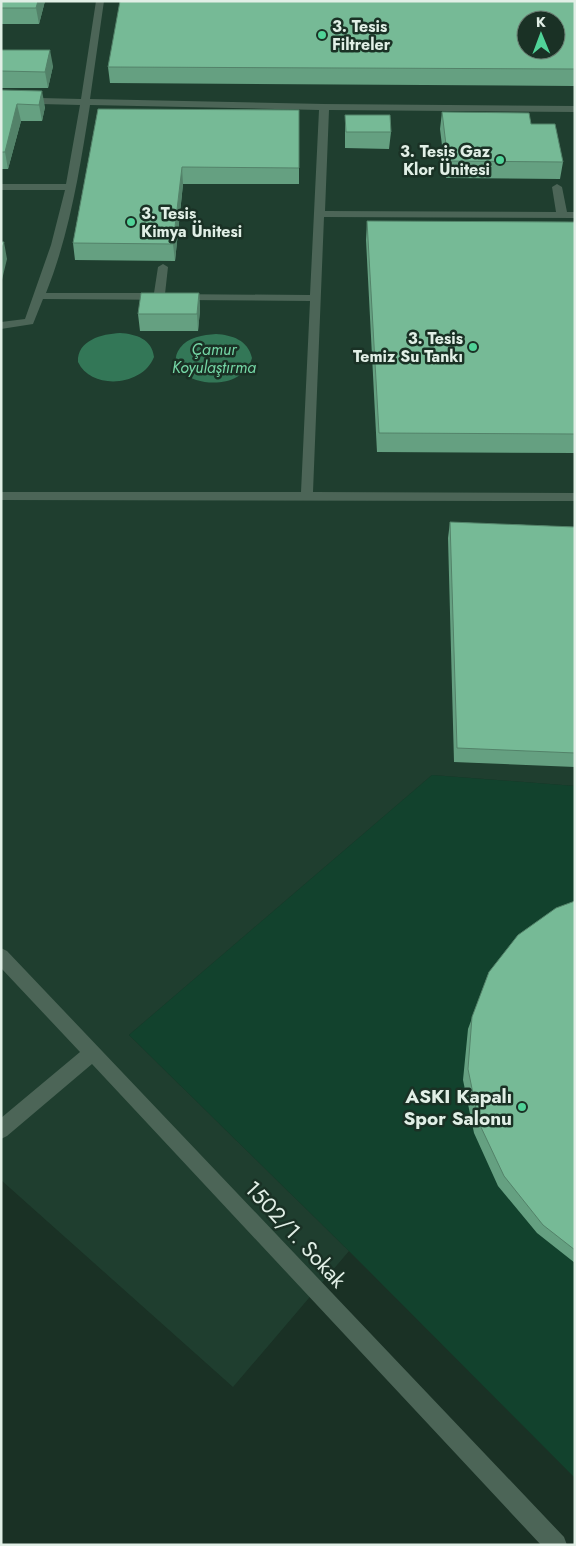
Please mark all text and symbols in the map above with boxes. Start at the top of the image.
north arrow [516,10,566,60]
text: K [536,12,546,32]
place label: 3. Tesis Filtreler [332,15,391,56]
marker: 3. Tesis Filtreler [316,29,328,41]
place label: 3. Tesis Gaz Klor Ünitesi [400,140,491,181]
marker: 3. Tesis Gaz Klor Ünitesi [494,154,506,166]
place label: 3. Tesis Kimya Ünitesi [141,202,242,243]
marker: 3. Tesis Kimya Ünitesi [125,216,137,228]
place label: 3. Tesis Temiz Su Tankı [353,327,463,368]
water label: Çamur Koyulaştırma [172,338,256,379]
marker: 3. Tesis Temiz Su Tankı [467,341,479,353]
place label: ASKI Kapalı Spor Salonu [403,1083,512,1132]
marker: ASKI Kapalı Spor Salonu [516,1101,528,1113]
street label: 1502/1. Sokak [238,1173,354,1295]

